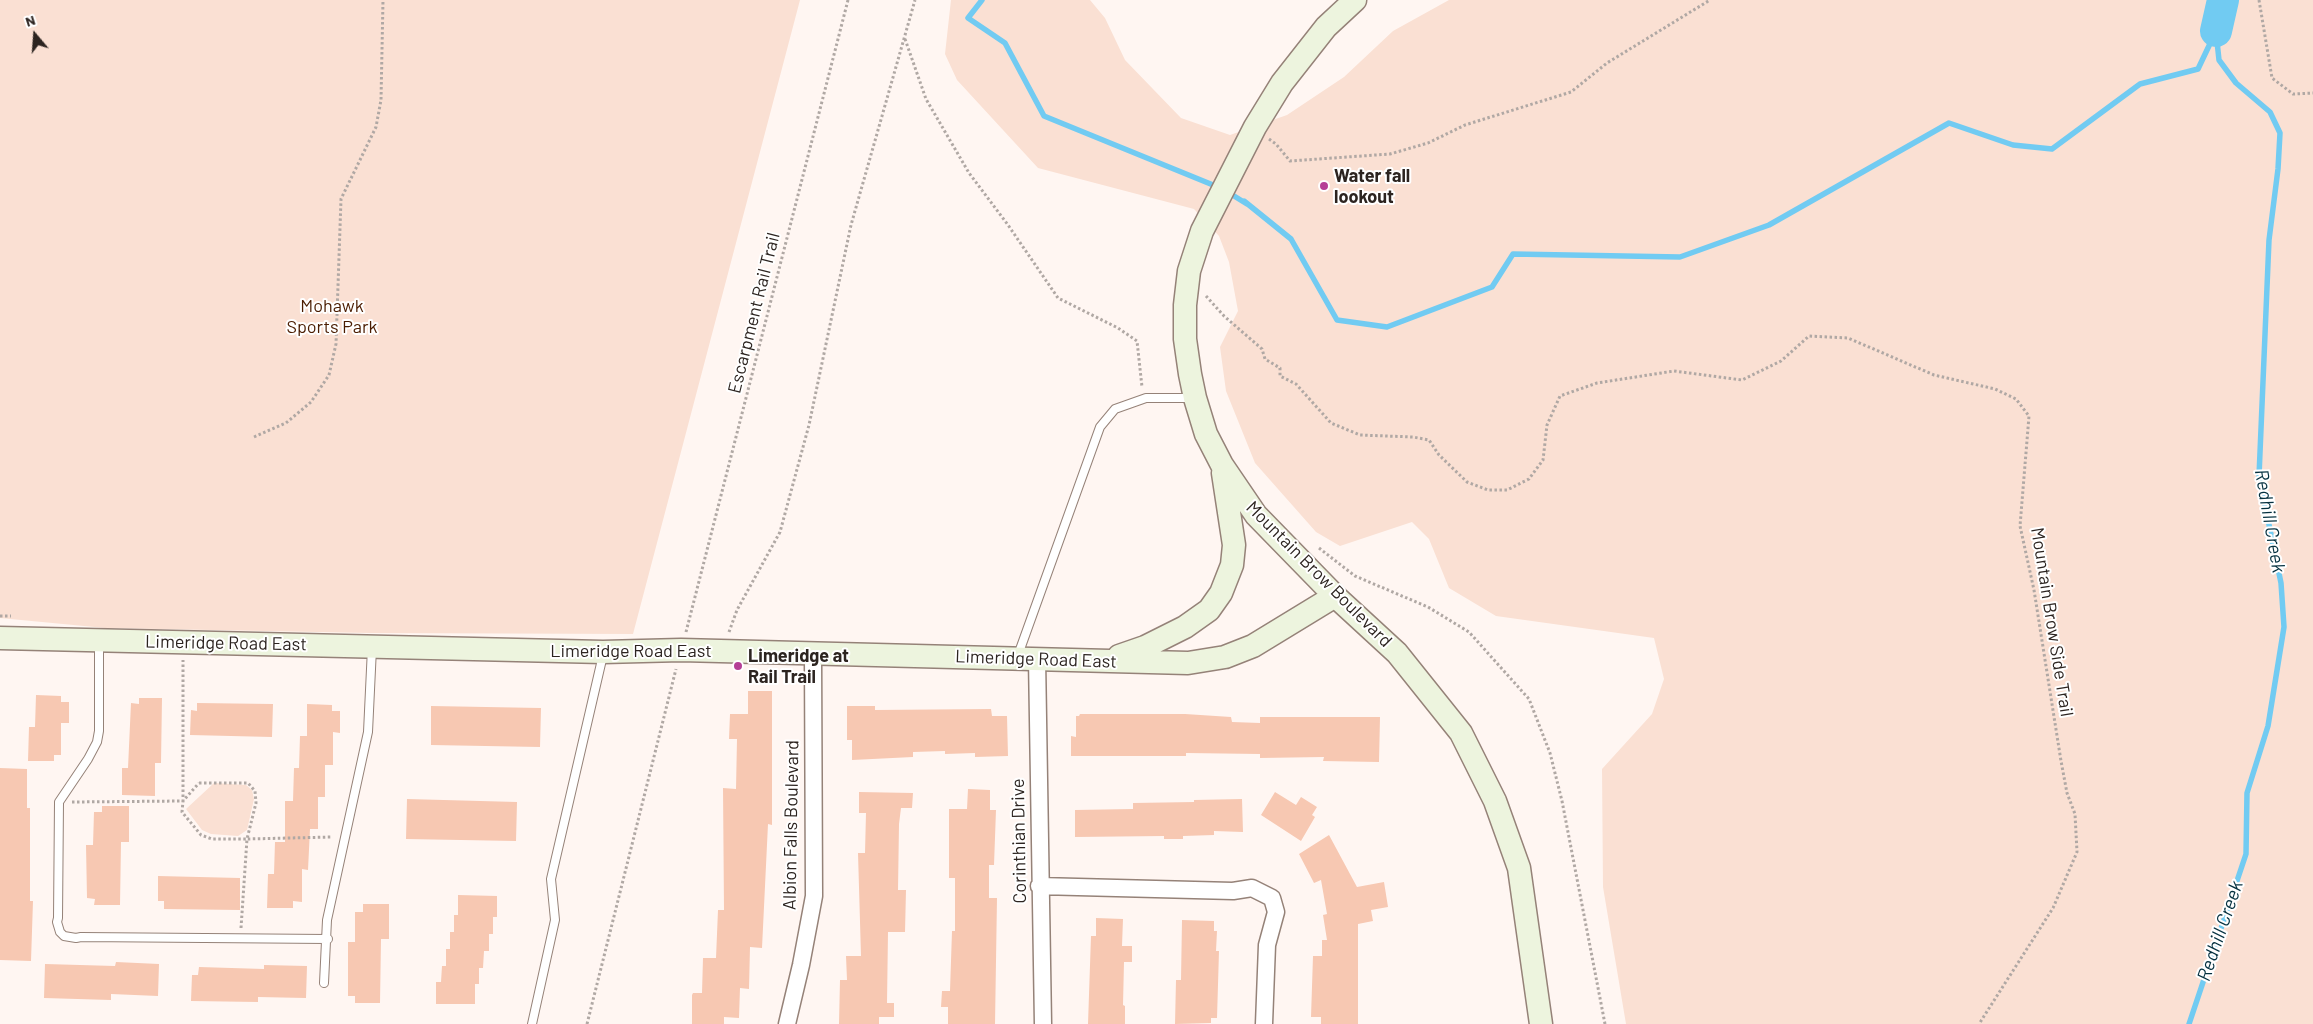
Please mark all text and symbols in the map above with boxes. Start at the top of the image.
north arrow [10,10,60,60]
text: N [23,11,37,30]
place label: Water fall lookout [1334,165,1410,208]
marker: Water fall lookout [1318,180,1330,192]
street label: Escarpment Rail Trail [724,230,784,396]
park label: Mohawk Sports Park [286,295,378,338]
water label: Redhill Creek [2250,468,2290,574]
street label: Mountain Brow Boulevard [1242,497,1396,651]
street label: Mountain Brow Side Trail [2026,526,2078,718]
street label: Limeridge Road East [145,631,307,655]
street label: Limeridge Road East [550,640,712,662]
place label: Limeridge at Rail Trail [748,645,849,688]
street label: Limeridge Road East [955,645,1117,673]
marker: Limeridge at Rail Trail [732,660,744,672]
street label: Albion Falls Boulevard [779,740,803,910]
street label: Corinthian Drive [1007,778,1031,904]
water label: Redhill Creek [2192,878,2248,984]

